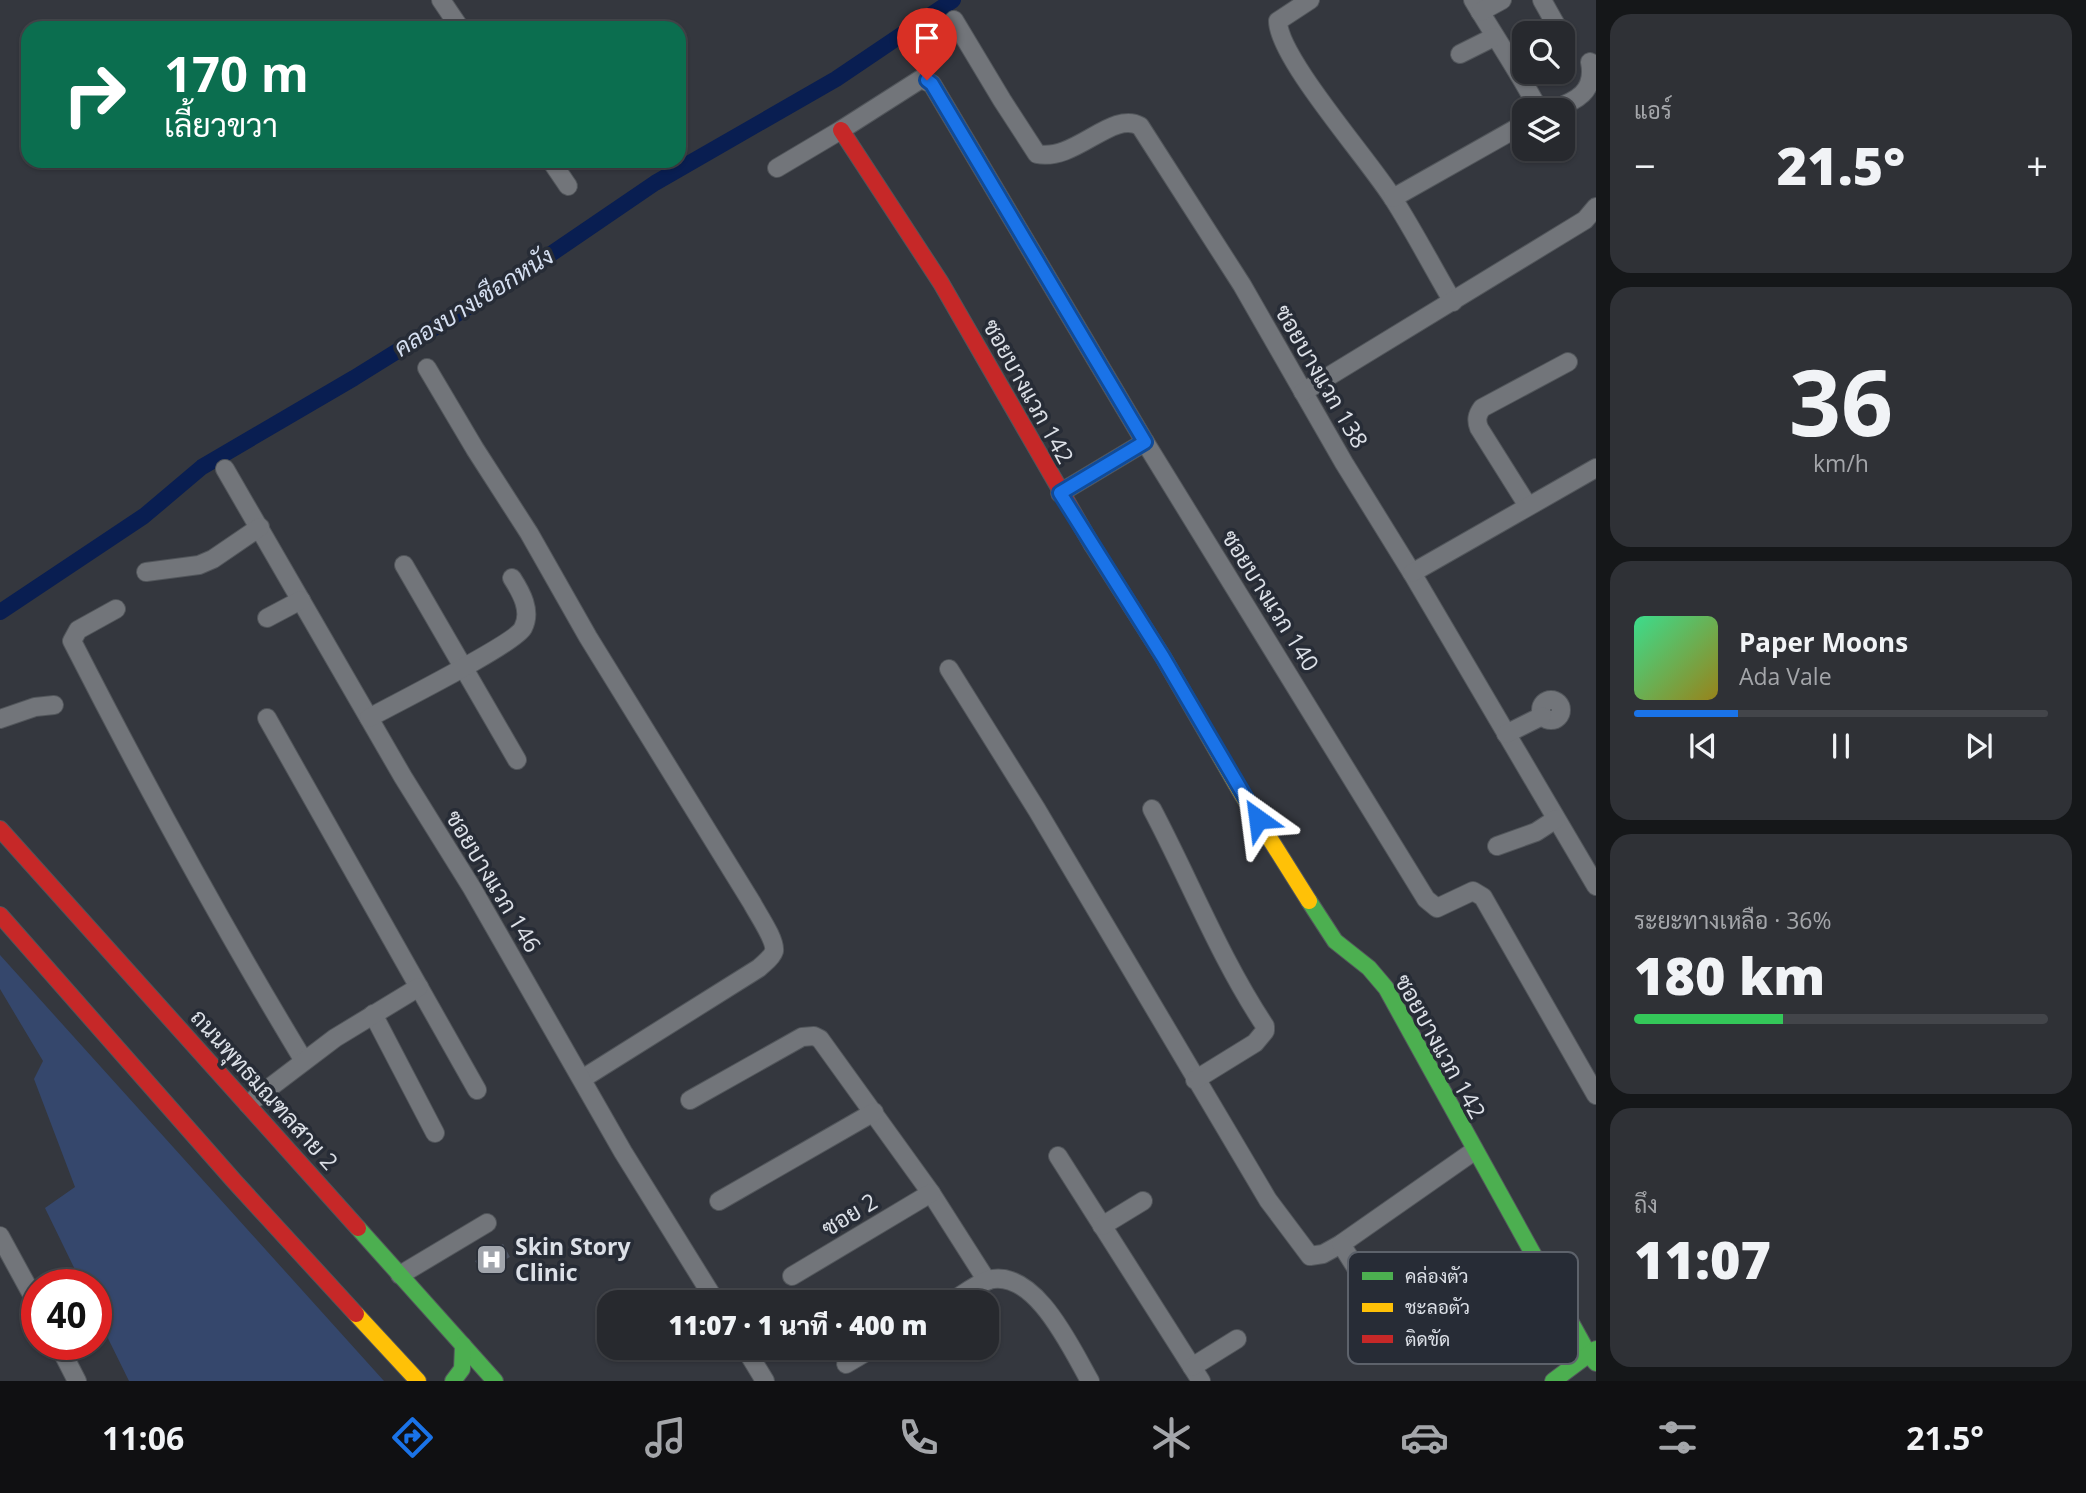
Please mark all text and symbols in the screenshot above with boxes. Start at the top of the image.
pin [897,8,957,80]
icon: arrive [908,19,946,57]
map controls [1512,21,1575,161]
button: search [1512,21,1575,84]
text: 170 m [164,40,309,106]
icon: right [49,49,140,140]
text: แอร์ [1634,94,1672,126]
button: layers [1512,98,1575,161]
text: เลี้ยวขวา [164,103,278,146]
text: 21.5° [1777,129,1905,200]
text: − [1634,139,1656,191]
text: + [2026,139,2048,191]
water label: คลองบางเชือกหนัง [387,239,559,363]
street label: ซอยบางแวก 138 [1268,298,1376,454]
street label: ซอยบางแวก 142 [976,313,1082,469]
text: 36 [1789,339,1893,463]
text: km/h [1813,447,1869,479]
street label: ซอยบางแวก 140 [1215,523,1327,677]
text: Paper Moons [1739,624,1908,660]
text: Ada Vale [1739,660,1832,692]
icon: previous [1684,727,1722,765]
icon: pause [1822,727,1860,765]
icon: next [1960,727,1998,765]
position arrow [1221,782,1295,856]
street label: ซอยบางแวก 146 [439,804,549,958]
text: ระยะทางเหลือ · 36% [1634,904,1831,936]
text: 180 km [1634,939,1825,1010]
street label: ซอยบางแวก 142 [1388,968,1494,1124]
street label: ถนนพุทธมณฑลสาย 2 [183,1002,346,1177]
street label: ซอย 2 [815,1185,883,1243]
text: ถึง [1634,1188,1658,1220]
text: 11:07 [1634,1223,1771,1294]
place label: Skin Story Clinic [515,1230,631,1288]
hospital icon: Skin Story Clinic [475,1242,509,1276]
legend [1348,1252,1578,1364]
text: คล่องตัว [1405,1263,1469,1289]
speed limit sign: 40 [21,1269,112,1360]
text: ชะลอตัว [1405,1294,1470,1320]
text: 11:07 · 1 นาที · 400 m [668,1307,928,1343]
text: ติดขัด [1405,1326,1450,1352]
icon: directions [388,1413,437,1462]
icon: music [641,1413,690,1462]
icon: phone [894,1413,943,1462]
icon: climate [1147,1413,1196,1462]
icon: car [1400,1413,1449,1462]
icon: filters [1653,1413,1702,1462]
text: 11:06 [102,1416,184,1459]
text: 21.5° [1906,1416,1984,1459]

